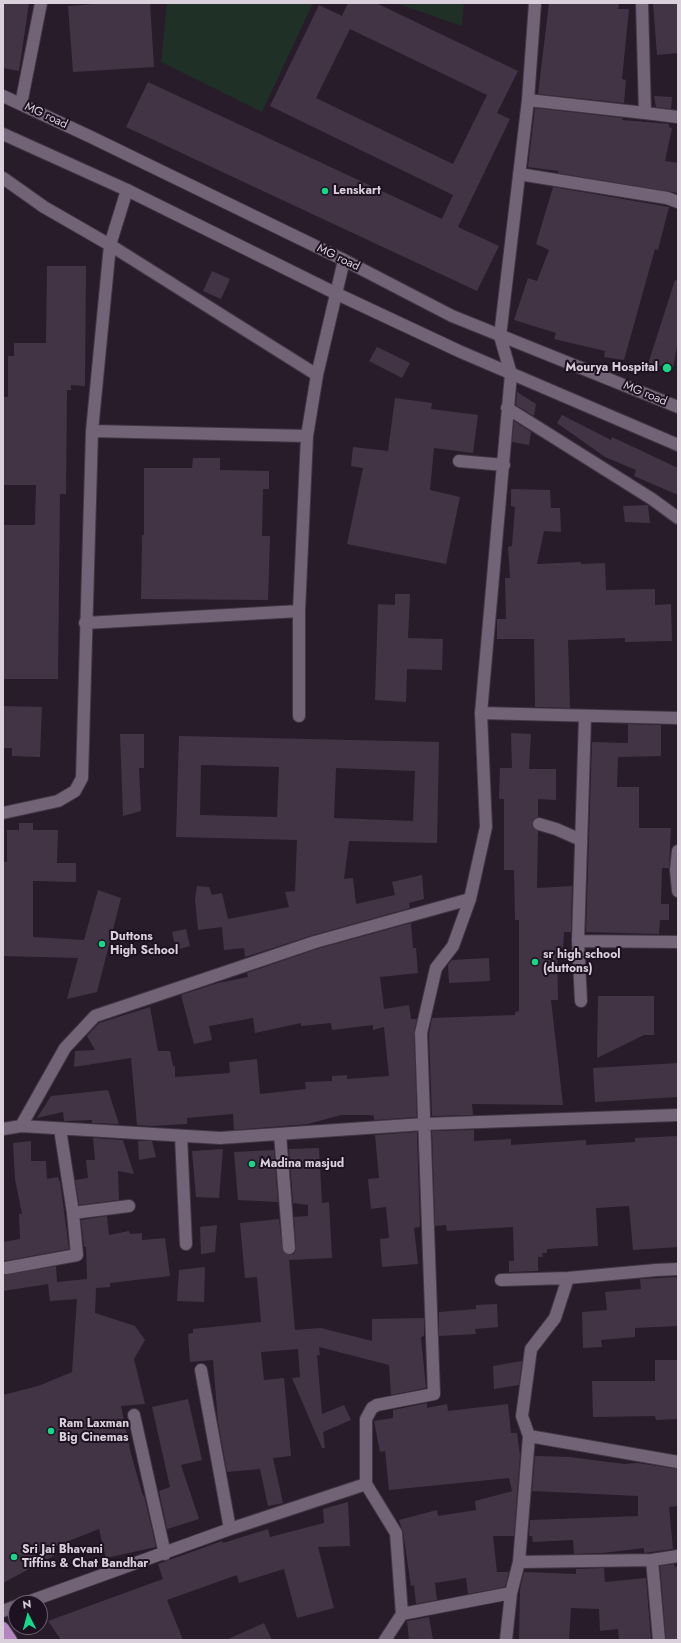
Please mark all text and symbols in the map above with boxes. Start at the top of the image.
street label: MG road [22,100,70,132]
place label: Lenskart [333,184,381,198]
marker: Lenskart [320,186,330,196]
street label: MG road [314,242,362,274]
place label: Mourya Hospital [565,361,658,375]
marker: Mourya Hospital [661,362,673,374]
street label: MG road [621,379,669,409]
place label: Duttons High School [110,930,178,958]
marker: Duttons High School [97,939,107,949]
place label: sr high school (duttons) [543,948,621,976]
marker: sr high school (duttons) [530,957,540,967]
place label: Madina masjud [260,1157,344,1171]
marker: Madina masjud [247,1159,257,1169]
place label: Ram Laxman Big Cinemas [59,1417,129,1445]
marker: Ram Laxman Big Cinemas [46,1426,56,1436]
place label: Sri Jai Bhavani Tiffins & Chat Bandhar [22,1543,148,1571]
marker: Sri Jai Bhavani Tiffins & Chat Bandhar [9,1552,19,1562]
north arrow [8,1595,48,1635]
text: N [22,1596,32,1612]

